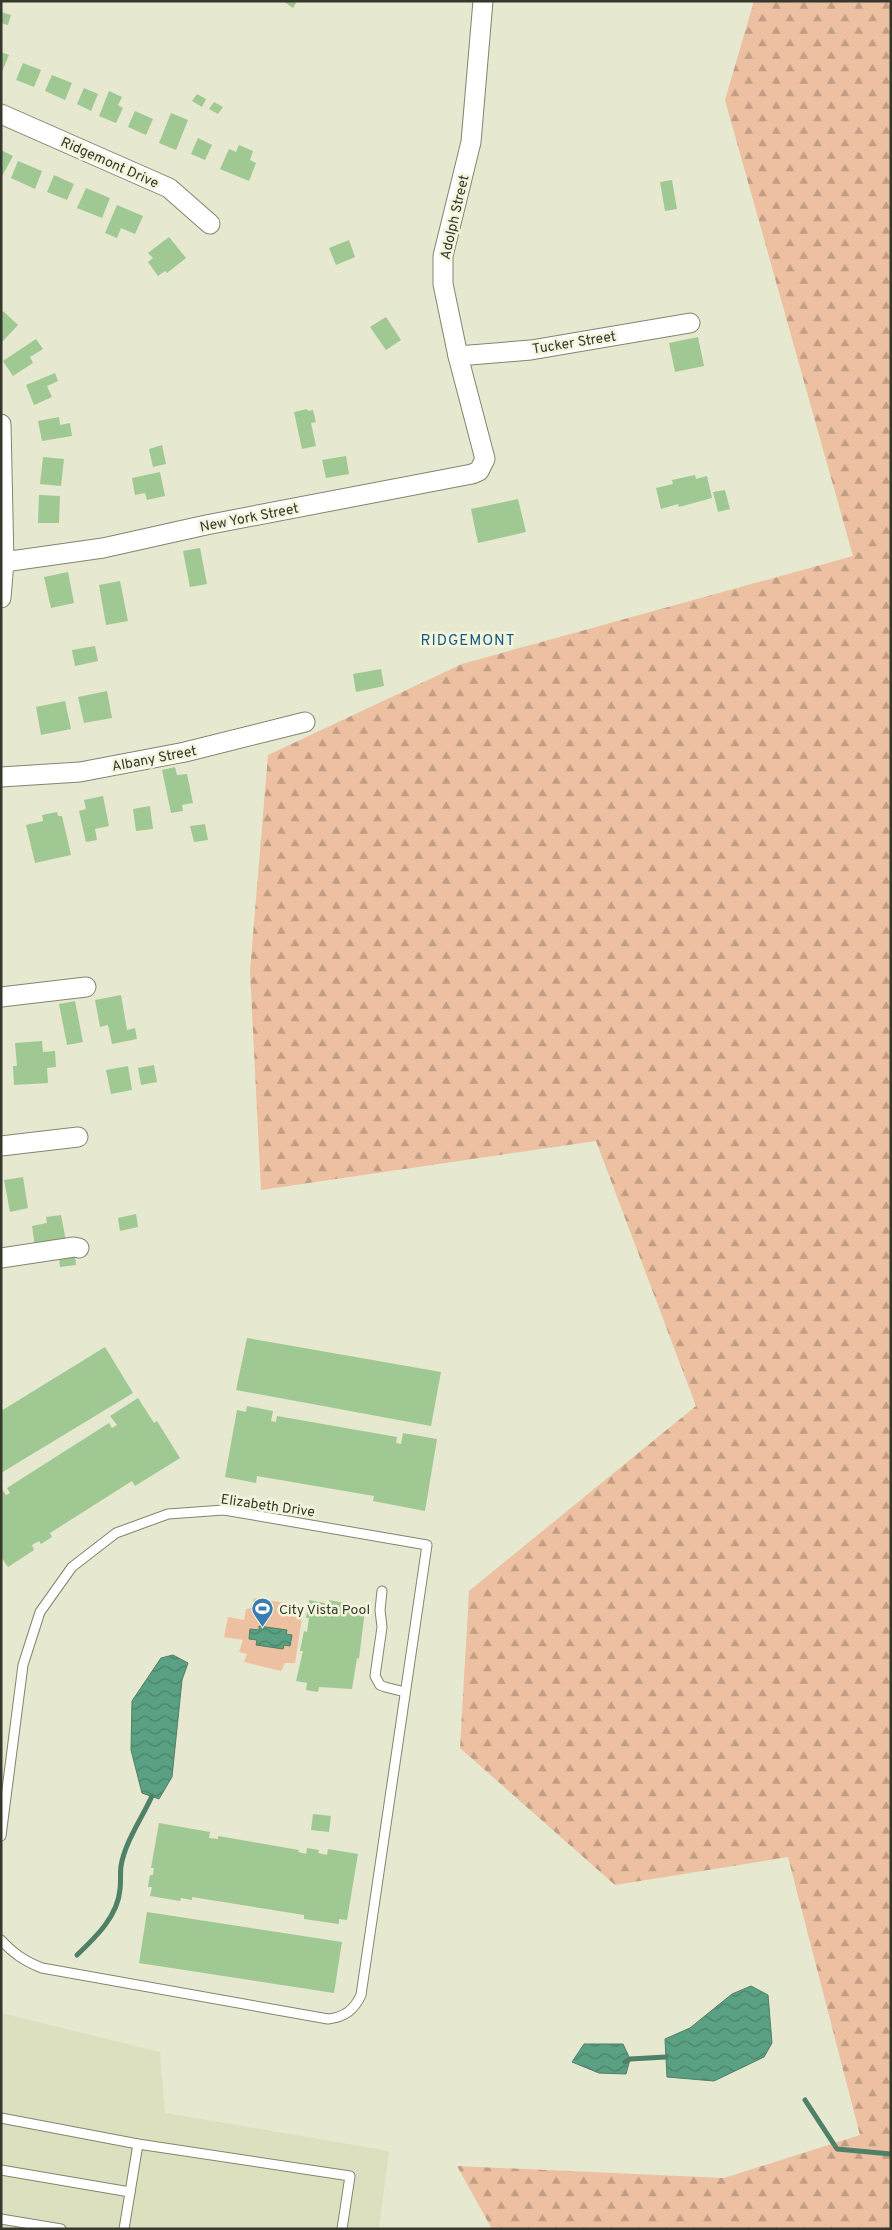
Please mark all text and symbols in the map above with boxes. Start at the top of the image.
street label: Ridgemont Drive [58,134,161,193]
street label: Adolph Street [437,173,473,261]
street label: Tucker Street [531,328,617,358]
street label: New York Street [199,501,300,536]
district label: RIDGEMONT [421,632,515,651]
street label: Albany Street [111,743,198,776]
street label: Elizabeth Drive [220,1491,316,1522]
sports icon: City Vista Pool [251,1597,275,1628]
place label: City Vista Pool [279,1602,370,1619]

